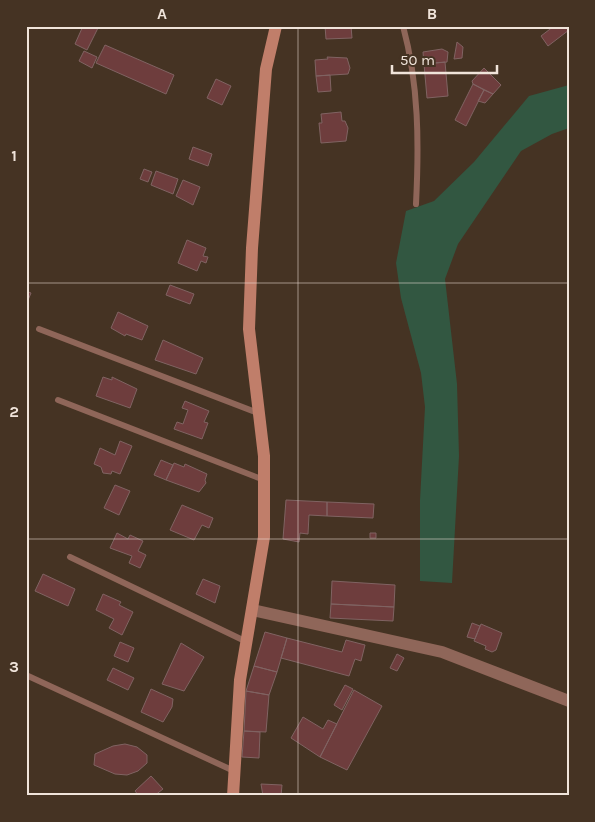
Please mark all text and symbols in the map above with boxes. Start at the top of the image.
text: A [157,4,167,23]
text: B [427,4,437,23]
scale bar [392,42,498,74]
text: 50 m [400,51,435,69]
text: 1 [11,146,17,165]
text: 2 [9,402,19,421]
text: 3 [9,657,19,676]

